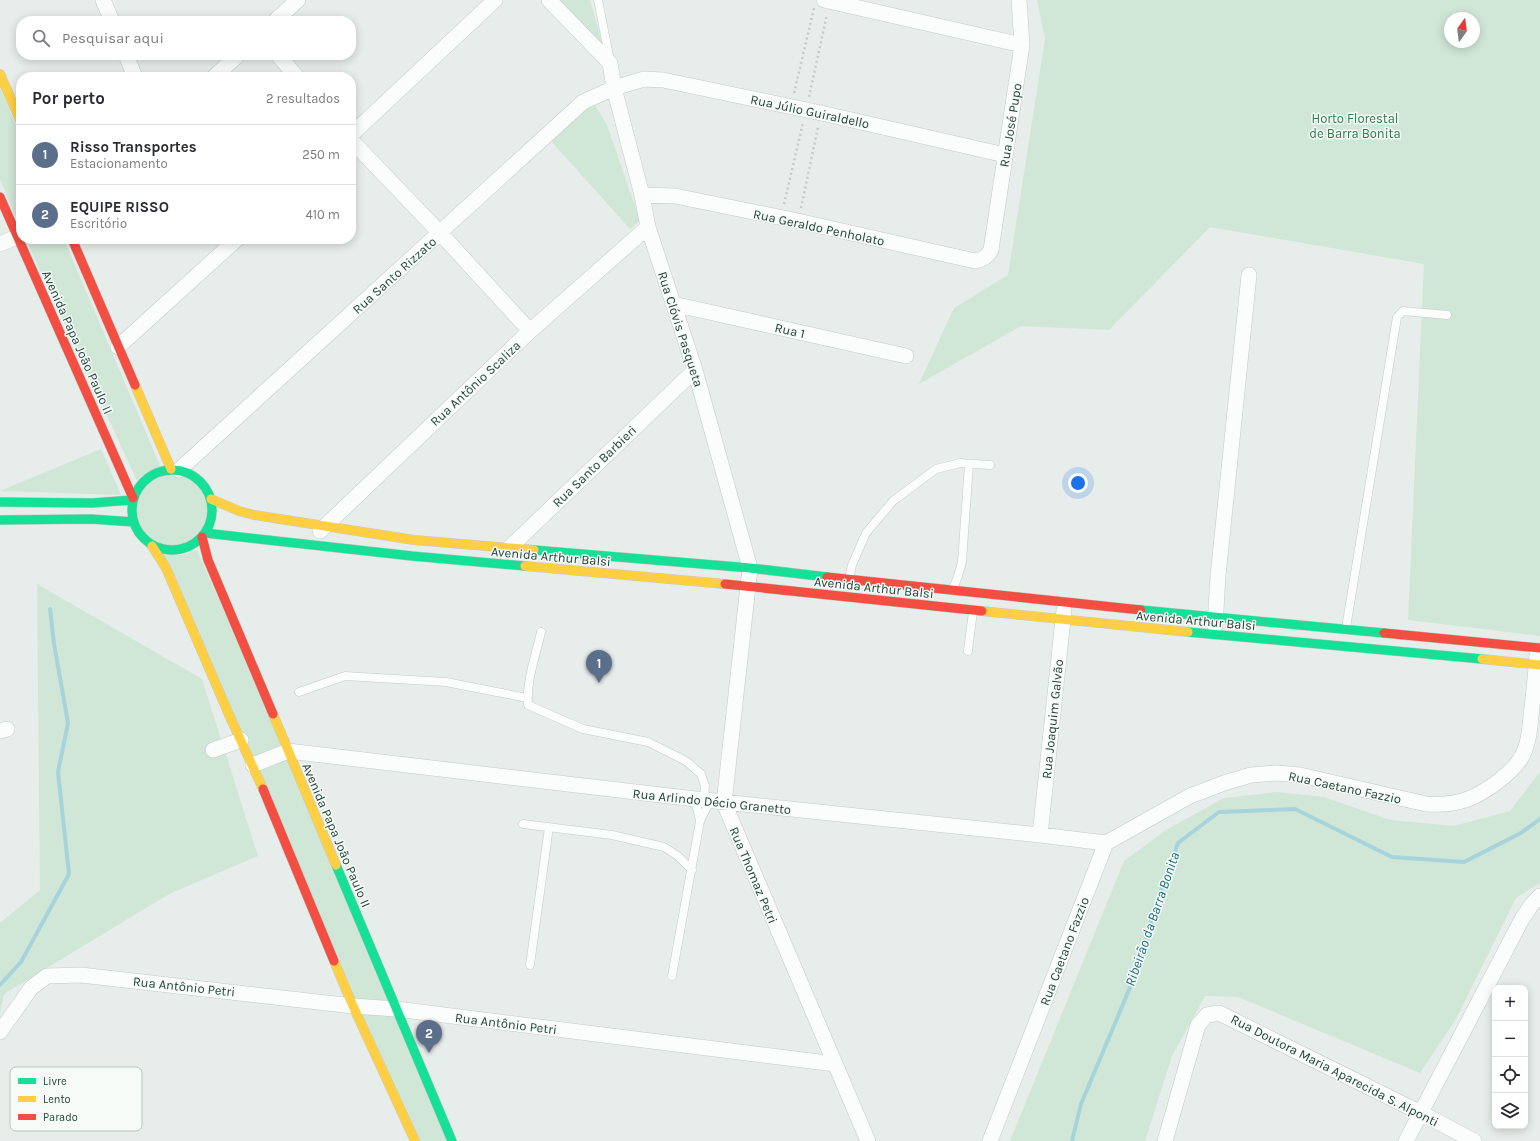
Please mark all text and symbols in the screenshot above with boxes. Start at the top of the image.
north arrow [1444,12,1480,48]
search box [16,16,356,60]
icon: search [30,27,52,49]
text: Pesquisar aqui [62,29,164,47]
street label: Rua José Pupo [996,82,1025,168]
text: Por perto [32,88,105,108]
text: 2 resultados [266,91,340,106]
street label: Rua Júlio Guiraldello [749,92,871,131]
park label: Horto Florestal de Barra Bonita [1309,111,1401,141]
text: Risso Transportes [70,138,197,156]
text: 1 [43,147,47,162]
text: 250 m [302,147,340,162]
text: Estacionamento [70,156,168,171]
text: EQUIPE RISSO [70,198,169,216]
street label: Rua Geraldo Penholato [752,206,886,249]
text: 2 [41,207,49,222]
text: 410 m [305,207,340,222]
text: Escritório [70,216,127,231]
street label: Rua Santo Rizzato [349,234,439,317]
street label: Avenida Papa João Paulo II [39,268,116,416]
street label: Rua Clóvis Pasqueta [654,270,706,389]
street label: Rua 1 [773,320,806,341]
street label: Rua Antônio Scaliza [427,338,524,429]
street label: Rua Santo Barbieri [549,422,639,510]
your location [1068,473,1088,493]
street label: Avenida Arthur Balsi [490,544,611,569]
street label: Avenida Arthur Balsi [813,574,935,601]
street label: Avenida Arthur Balsi [1135,608,1256,633]
pin: 1 [586,650,612,683]
street label: Rua Joaquim Galvão [1039,659,1067,780]
street label: Avenida Papa João Paulo II [299,761,374,910]
street label: Rua Caetano Fazzio [1287,768,1403,807]
street label: Rua Arlindo Décio Granetto [632,786,792,817]
street label: Rua Thomaz Petri [726,825,781,926]
water label: Ribeirão da Barra Bonita [1122,850,1183,989]
street label: Rua Caetano Fazzio [1037,895,1092,1008]
street label: Rua Antônio Petri [132,974,236,999]
map controls [1492,985,1528,1129]
button: + [1492,985,1528,1021]
street label: Rua Antônio Petri [454,1010,558,1037]
street label: Rua Doutora Maria Aparecida S. Alponti [1228,1011,1441,1130]
pin: 2 [416,1020,442,1053]
button: − [1492,1021,1528,1057]
button: locate [1492,1057,1528,1093]
legend [10,1067,142,1131]
text: Livre [43,1075,67,1088]
text: Lento [43,1093,71,1106]
button: layers [1492,1093,1528,1129]
text: Parado [43,1111,78,1124]

